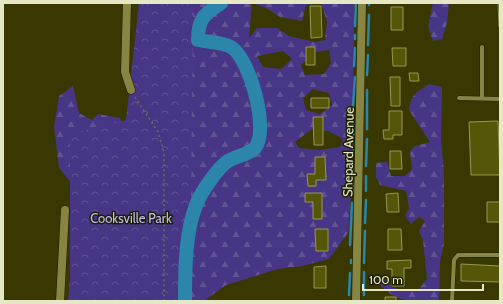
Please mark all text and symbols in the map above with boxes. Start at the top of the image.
street label: Shepard Avenue [339,107,357,197]
park label: Cooksville Park [90,210,172,226]
scale bar [363,266,483,292]
text: 100 m [369,272,403,287]

